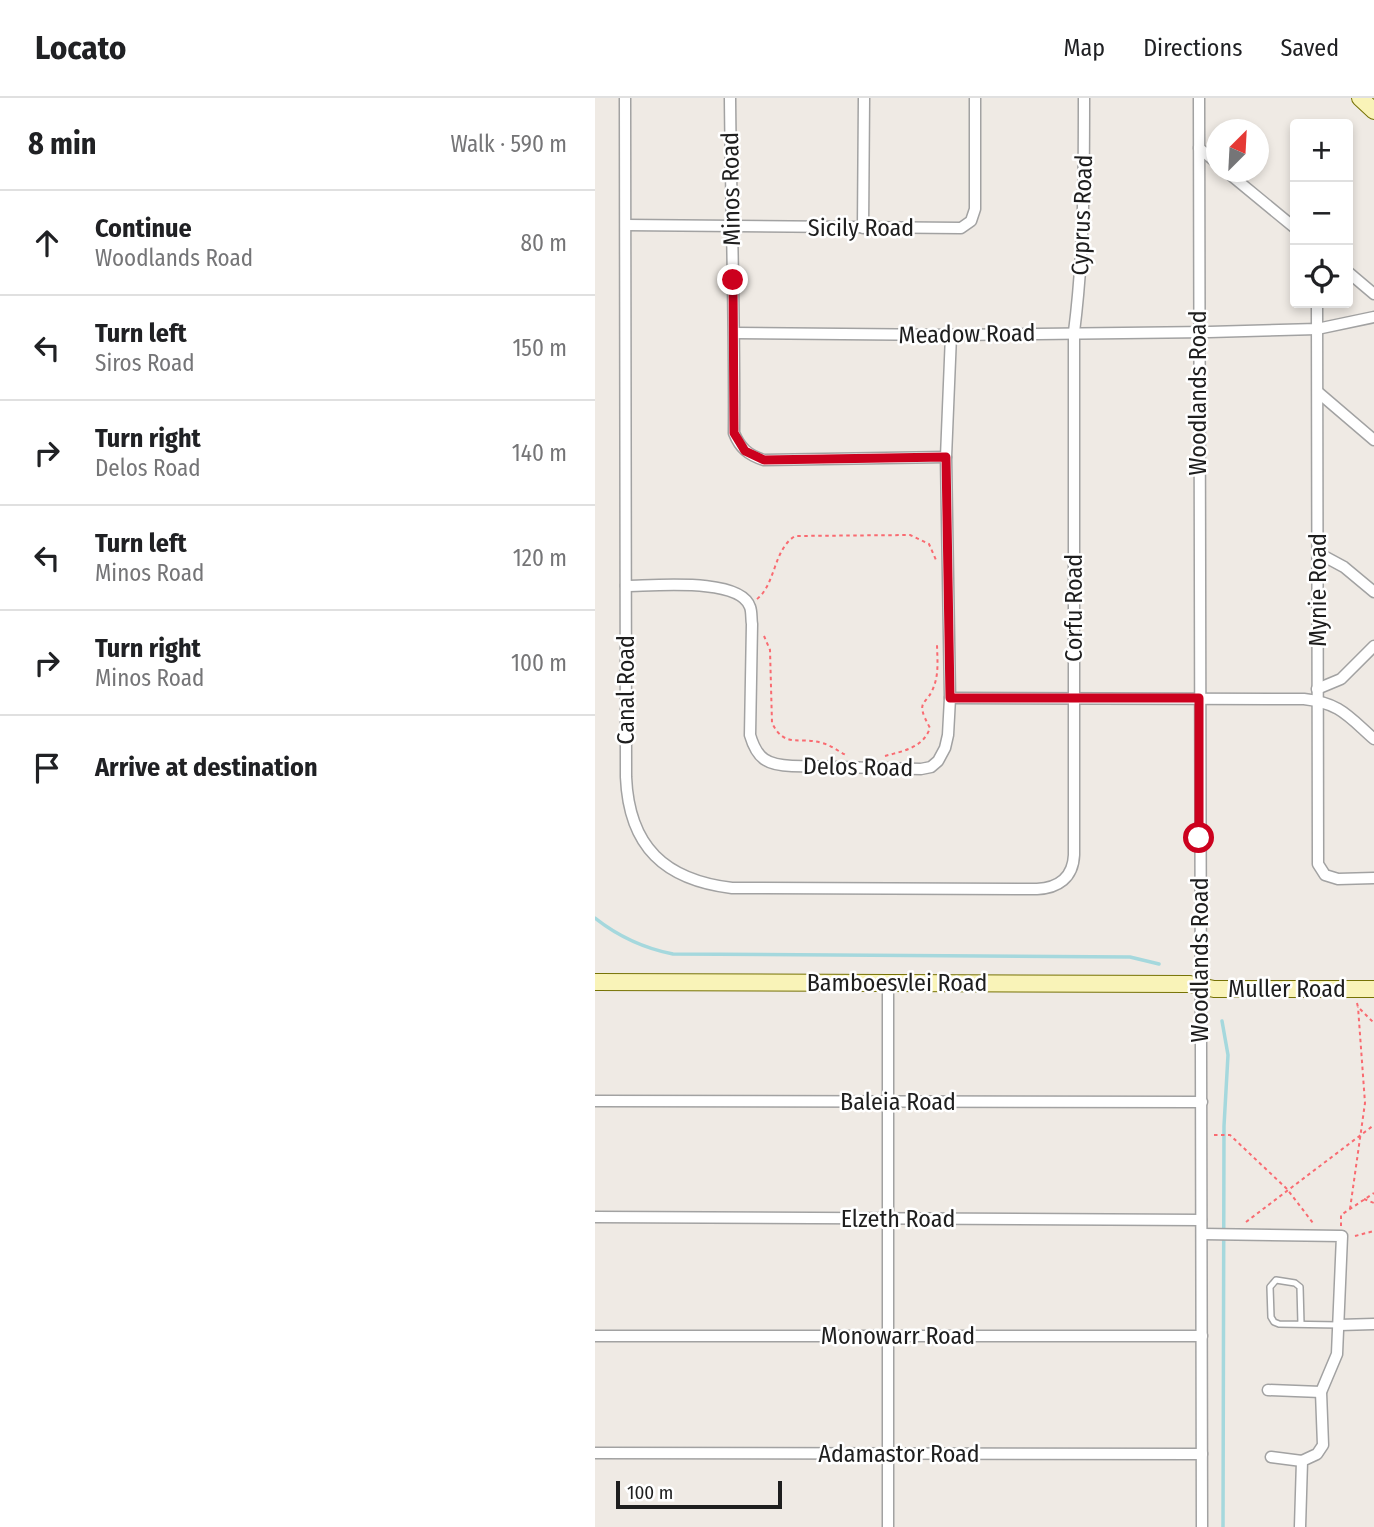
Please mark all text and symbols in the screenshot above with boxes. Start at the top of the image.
text: Locato [35,28,126,68]
text: Map [1064,34,1105,62]
text: Directions [1143,34,1242,62]
text: Saved [1280,34,1339,62]
north arrow [1206,119,1269,182]
map controls [1290,119,1353,308]
button: + [1290,119,1353,182]
text: 8 min [28,126,96,162]
text: Walk · 590 m [450,130,567,158]
street label: Minos Road [716,132,746,246]
street label: Cyprus Road [1066,154,1098,276]
button: − [1290,182,1353,245]
text: Continue [95,213,192,244]
street label: Sicily Road [808,214,914,242]
icon: ahead [28,224,66,262]
text: 80 m [520,229,567,257]
text: Woodlands Road [95,244,253,272]
button: locate [1290,245,1353,308]
route end [717,264,748,295]
street label: Woodlands Road [1184,311,1212,475]
text: Turn left [95,318,187,349]
street label: Meadow Road [898,319,1036,349]
icon: left [28,329,66,367]
text: 150 m [512,334,567,362]
text: Siros Road [95,349,195,377]
text: Turn right [95,423,201,454]
icon: right [28,434,66,472]
text: 140 m [512,439,567,467]
text: Delos Road [95,454,201,482]
text: Turn left [95,528,187,559]
street label: Mynie Road [1304,533,1332,647]
icon: left [28,539,66,577]
text: 120 m [513,544,567,572]
street label: Corfu Road [1060,554,1088,662]
text: Minos Road [95,559,204,587]
text: Turn right [95,633,201,664]
street label: Canal Road [612,635,640,745]
icon: right [28,644,66,682]
text: 100 m [511,649,567,677]
text: Minos Road [95,664,204,692]
icon: arrive [28,749,66,787]
text: Arrive at destination [95,752,318,783]
street label: Delos Road [803,752,913,782]
route start [1183,822,1214,853]
street label: Woodlands Road [1186,878,1214,1042]
street label: Bamboesvlei Road [807,969,987,997]
street label: Muller Road [1228,975,1346,1003]
street label: Baleia Road [840,1088,956,1116]
street label: Elzeth Road [841,1205,955,1233]
street label: Monowarr Road [821,1322,975,1350]
street label: Adamastor Road [818,1440,980,1468]
scale bar [616,1478,782,1510]
text: 100 m [627,1481,673,1504]

